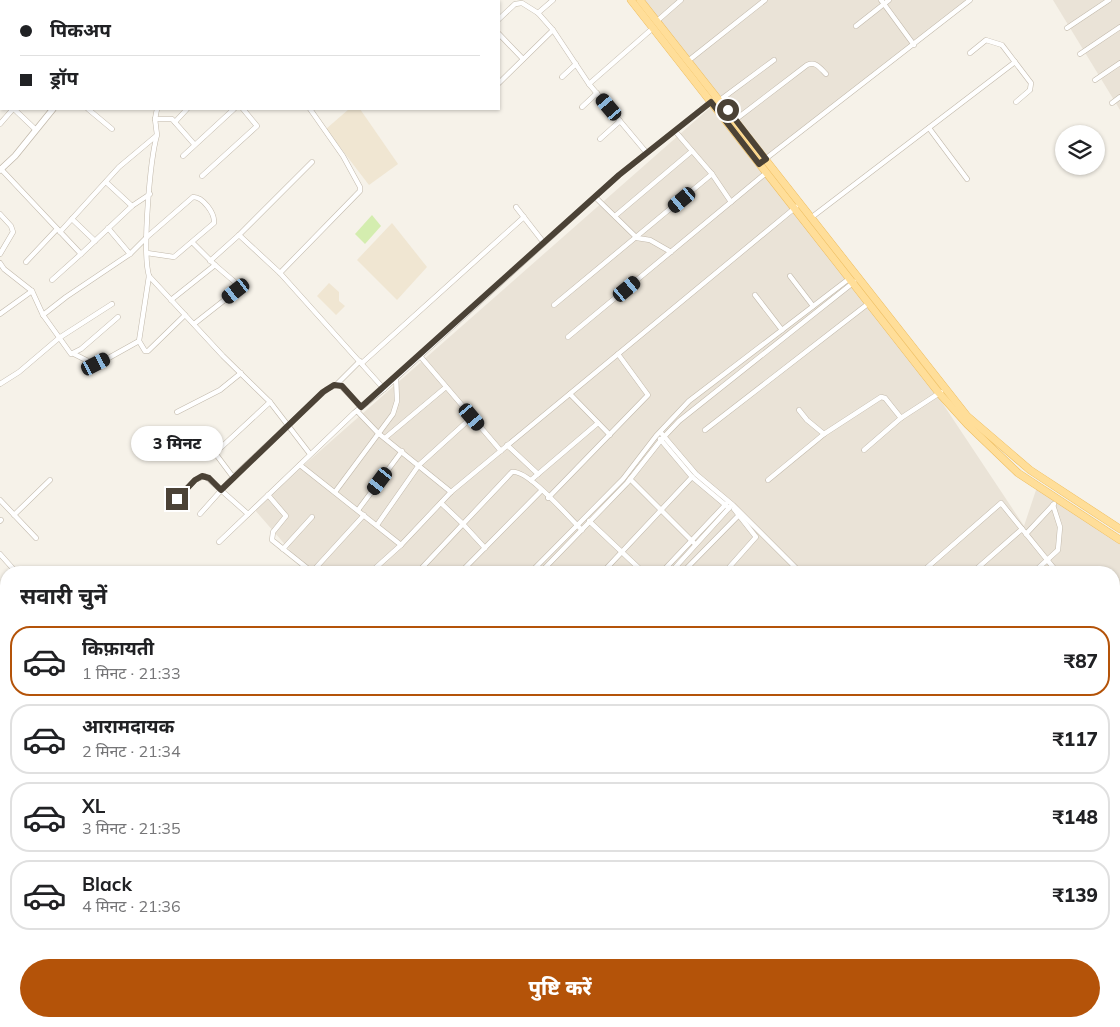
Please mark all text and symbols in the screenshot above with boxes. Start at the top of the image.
text: पिकअप [50,18,111,42]
text: ड्रॉप [50,66,78,90]
car [593,91,624,123]
route start [717,99,739,121]
map controls [1055,125,1105,175]
button: layers [1055,125,1105,175]
car [665,185,698,215]
car [610,274,643,304]
car [219,276,252,306]
car [79,351,112,377]
car [456,401,487,433]
callout: 3 मिनट [131,426,223,462]
text: 3 मिनट [153,433,201,453]
car [364,465,395,497]
route end [166,488,188,510]
text: सवारी चुनें [20,582,107,610]
text: किफ़ायती [82,636,154,660]
icon: car [22,639,67,684]
text: ₹87 [1064,649,1098,673]
text: 1 मिनट · 21:33 [82,663,181,683]
text: आरामदायक [82,714,174,738]
icon: car [22,717,67,762]
text: ₹117 [1052,727,1098,751]
text: 2 मिनट · 21:34 [82,741,181,761]
text: XL [82,794,105,818]
icon: car [22,795,67,840]
text: ₹148 [1052,805,1098,829]
text: 3 मिनट · 21:35 [82,818,181,838]
text: Black [82,872,132,896]
icon: car [22,873,67,918]
text: ₹139 [1052,883,1098,907]
text: 4 मिनट · 21:36 [82,896,181,916]
button: पुष्टि करें [20,959,1100,1017]

